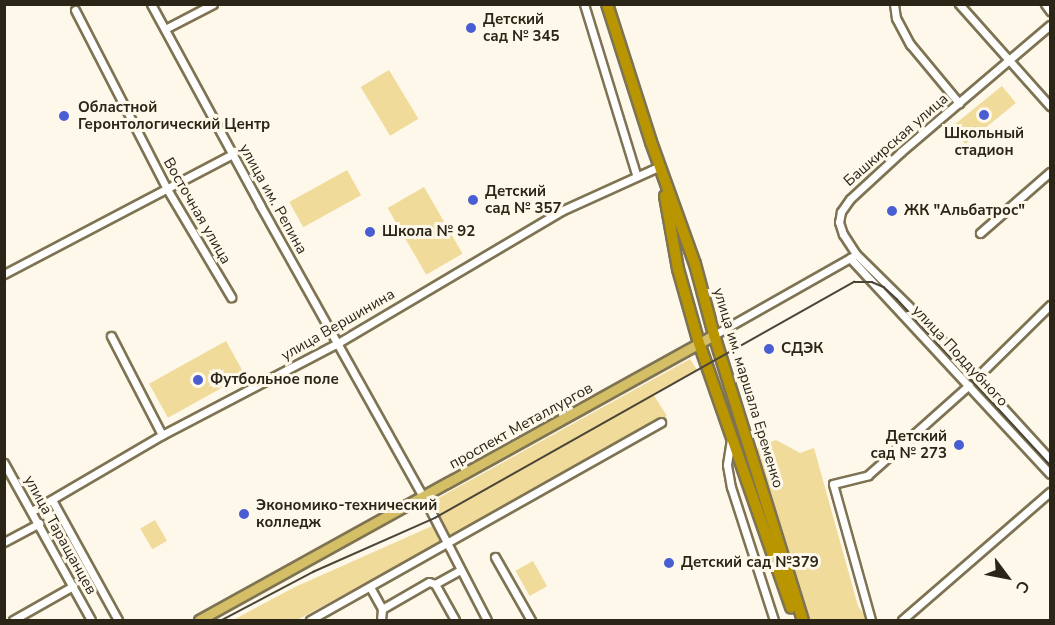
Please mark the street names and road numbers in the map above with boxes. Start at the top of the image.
street label: Башкирская улица [840,90,952,190]
street label: улица им. Репина [235,141,311,257]
street label: Восточная улица [159,155,235,267]
street label: улица Вершинина [278,285,398,365]
street label: улица им. маршала Еременко [709,286,787,490]
street label: улица Поддубного [908,302,1012,410]
street label: проспект Металлургов [446,379,596,473]
street label: улица Таращанцев [20,472,100,598]

